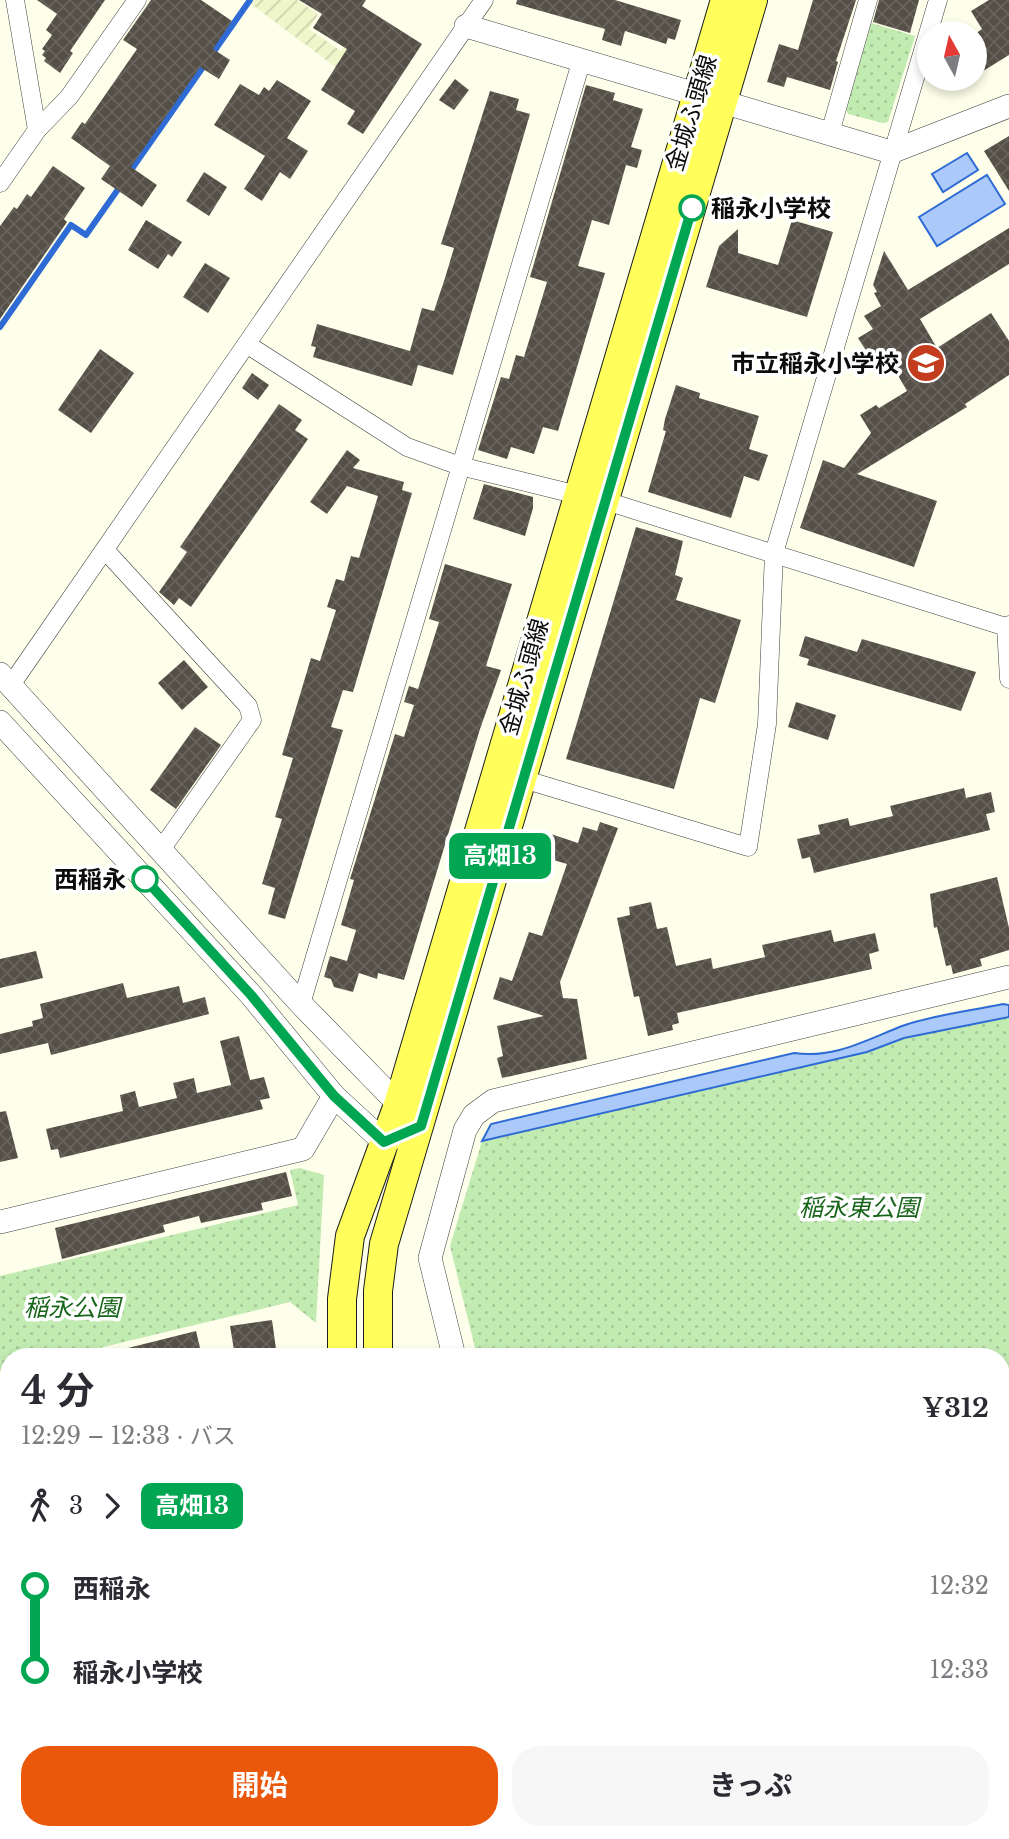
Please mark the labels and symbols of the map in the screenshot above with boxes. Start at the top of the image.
north arrow [917,21,987,91]
street label: 金城ふ頭線 [660,51,722,175]
place label: 稲永小学校 [711,194,831,223]
marker: 稲永小学校 [679,195,705,221]
school or university icon: 市立稲永小学校 [905,342,947,384]
place label: 市立稲永小学校 [731,349,899,378]
street label: 金城ふ頭線 [494,615,554,739]
line badge: 高畑13 [451,833,549,879]
place label: 西稲永 [54,865,126,894]
marker: 西稲永 [132,866,158,892]
park label: 稲永東公園 [799,1193,922,1222]
park label: 稲永公園 [24,1293,123,1322]

